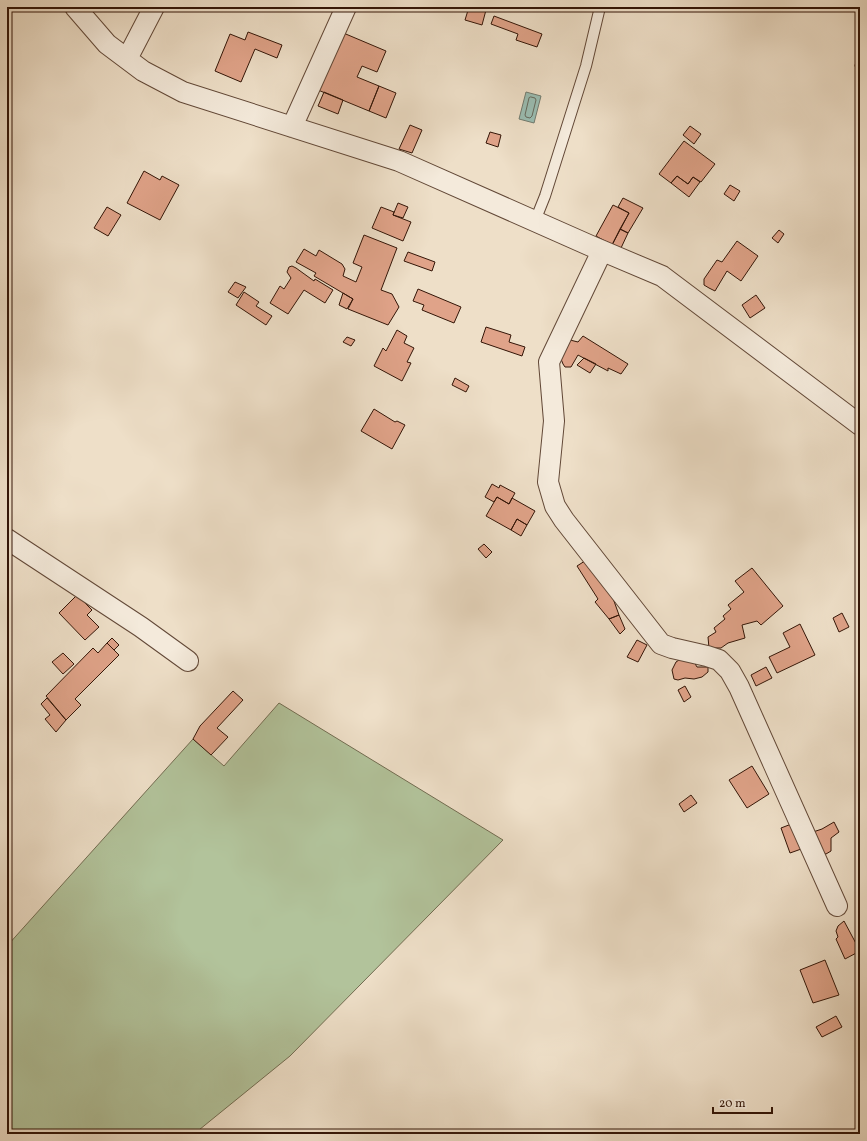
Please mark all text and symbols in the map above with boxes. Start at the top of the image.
scale bar [713,1089,772,1115]
text: 20 m [719,1096,746,1112]

